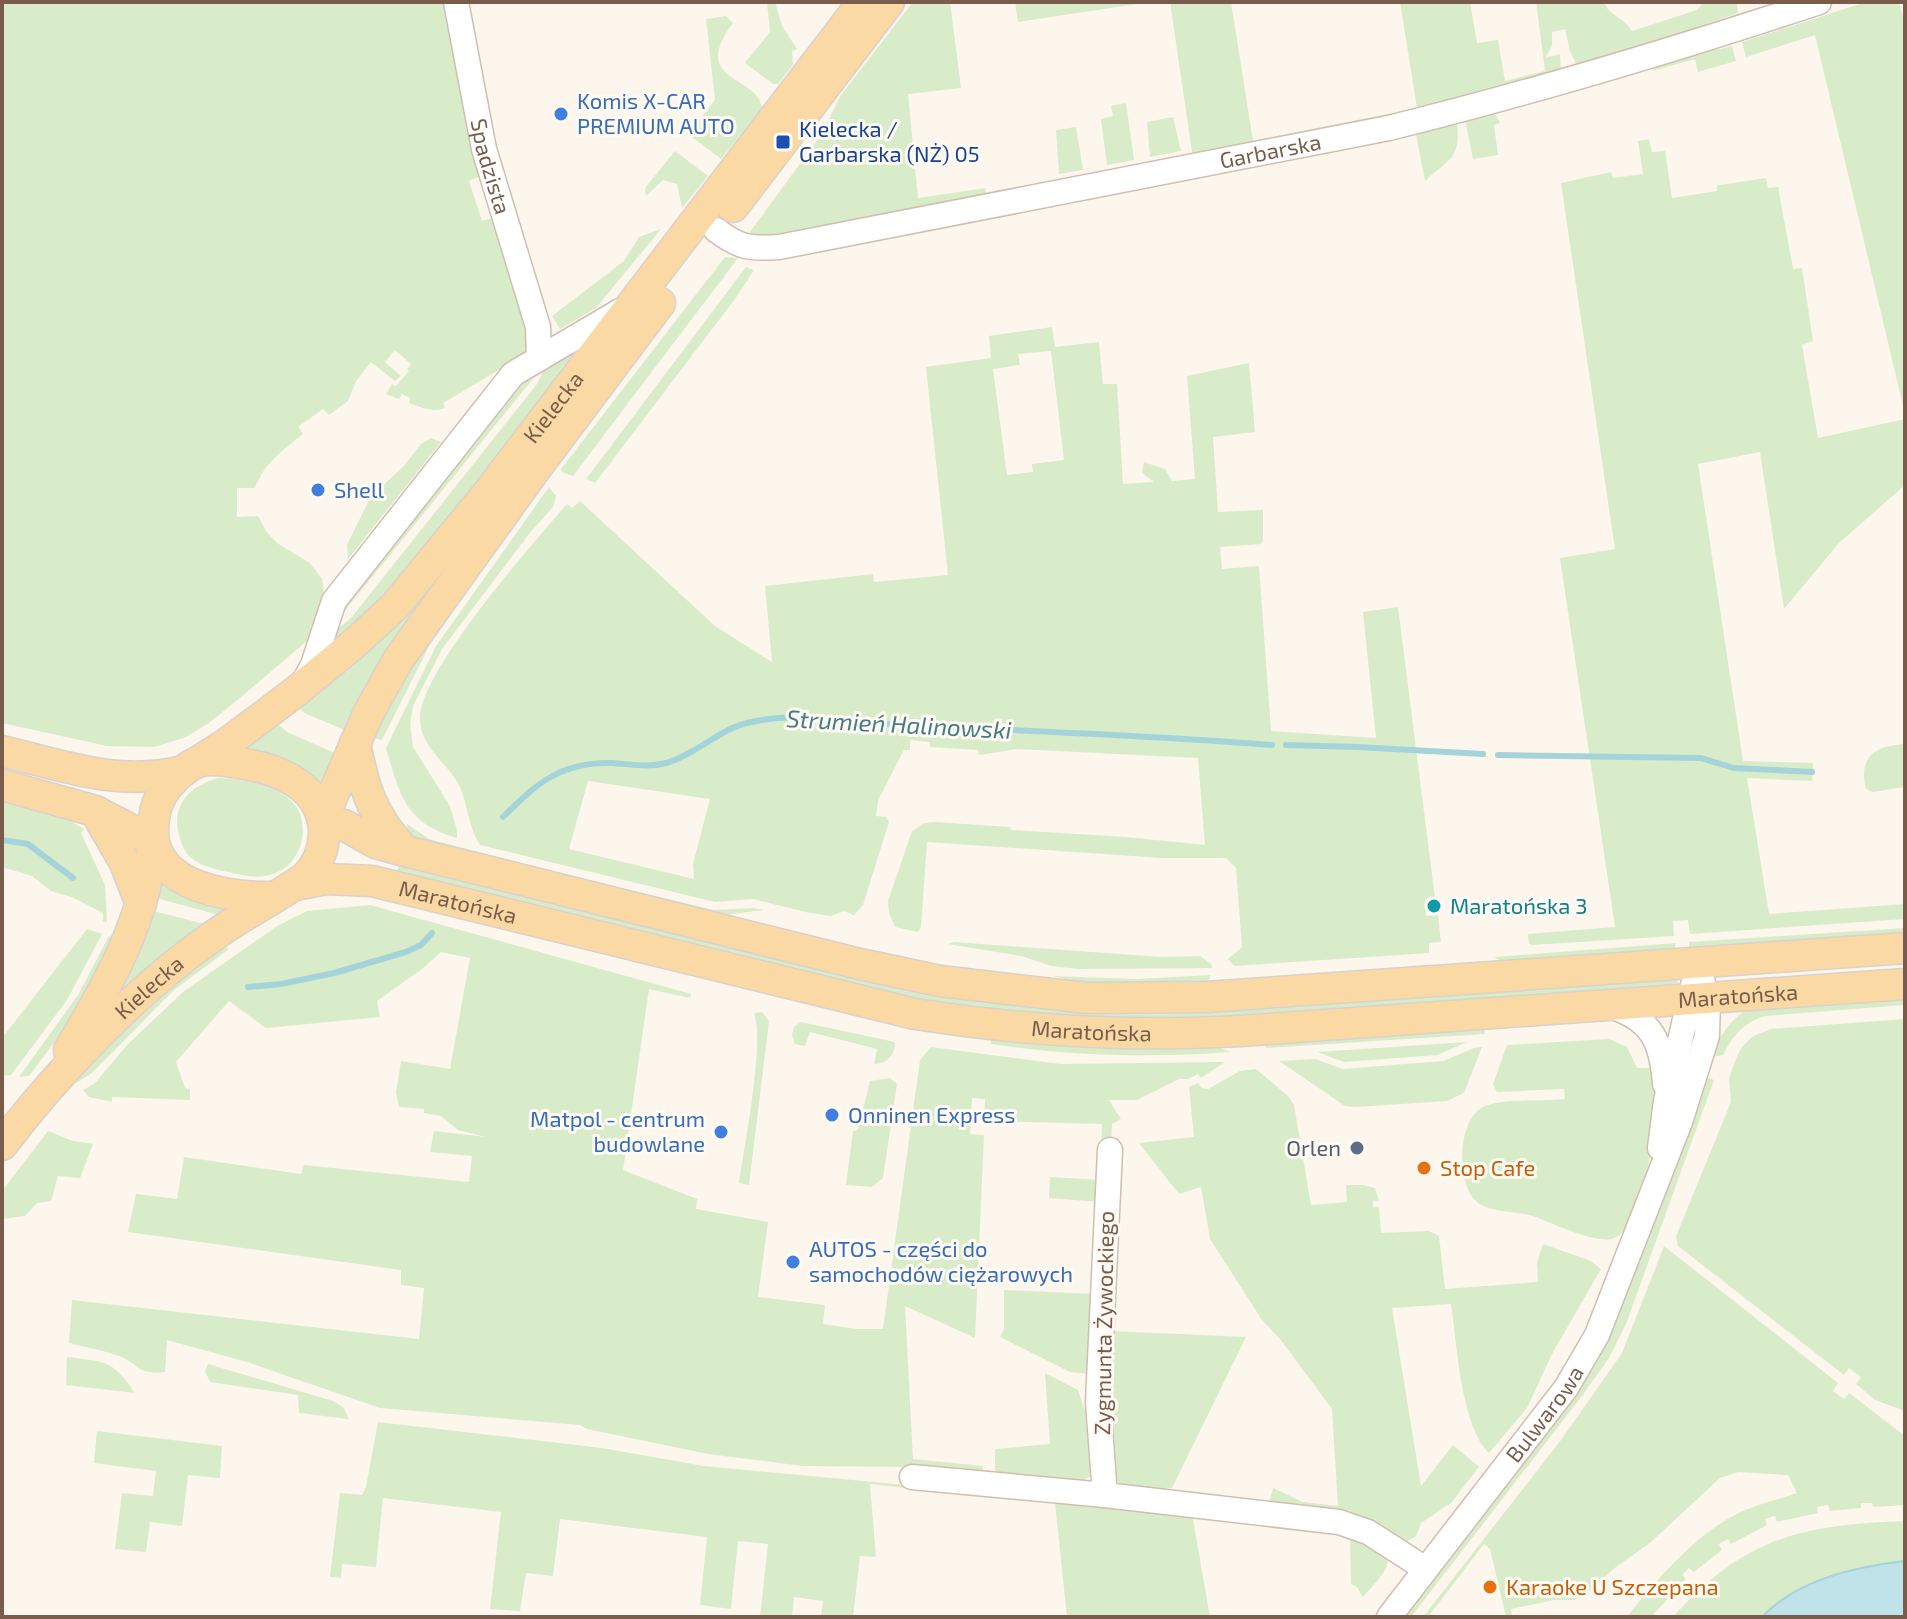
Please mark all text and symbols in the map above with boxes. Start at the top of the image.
place label: Komis X-CAR PREMIUM AUTO [577,87,735,138]
marker: Komis X-CAR PREMIUM AUTO [552,105,570,123]
place label: Kielecka / Garbarska (NŻ) 05 [799,115,980,166]
street label: Spadzista [466,116,517,217]
street label: Garbarska [1217,128,1323,173]
marker: Kielecka / Garbarska (NŻ) 05 [774,133,792,151]
street label: Kielecka [517,366,588,447]
place label: Shell [334,476,384,502]
marker: Shell [309,481,327,499]
water label: Strumień Halinowski [786,703,1012,744]
street label: Maratońska [396,874,520,928]
place label: Maratońska 3 [1450,892,1588,918]
marker: Maratońska 3 [1425,897,1443,915]
street label: Kielecka [109,949,188,1024]
street label: Maratońska [1677,978,1799,1012]
street label: Maratońska [1030,1014,1152,1045]
place label: Onninen Express [848,1101,1015,1127]
place label: Matpol - centrum budowlane [530,1105,705,1156]
marker: Onninen Express [823,1106,841,1124]
marker: Matpol - centrum budowlane [712,1123,730,1141]
place label: Orlen [1286,1134,1341,1160]
marker: Orlen [1348,1139,1366,1157]
place label: Stop Cafe [1440,1154,1535,1180]
marker: Stop Cafe [1415,1159,1433,1177]
street label: Zygmunta Żywockiego [1088,1211,1118,1435]
place label: AUTOS - części do samochodów ciężarowych [809,1235,1073,1286]
marker: AUTOS - części do samochodów ciężarowych [784,1253,802,1271]
street label: Bulwarowa [1500,1361,1588,1467]
place label: Karaoke U Szczepana [1506,1573,1719,1599]
marker: Karaoke U Szczepana [1481,1578,1499,1596]

